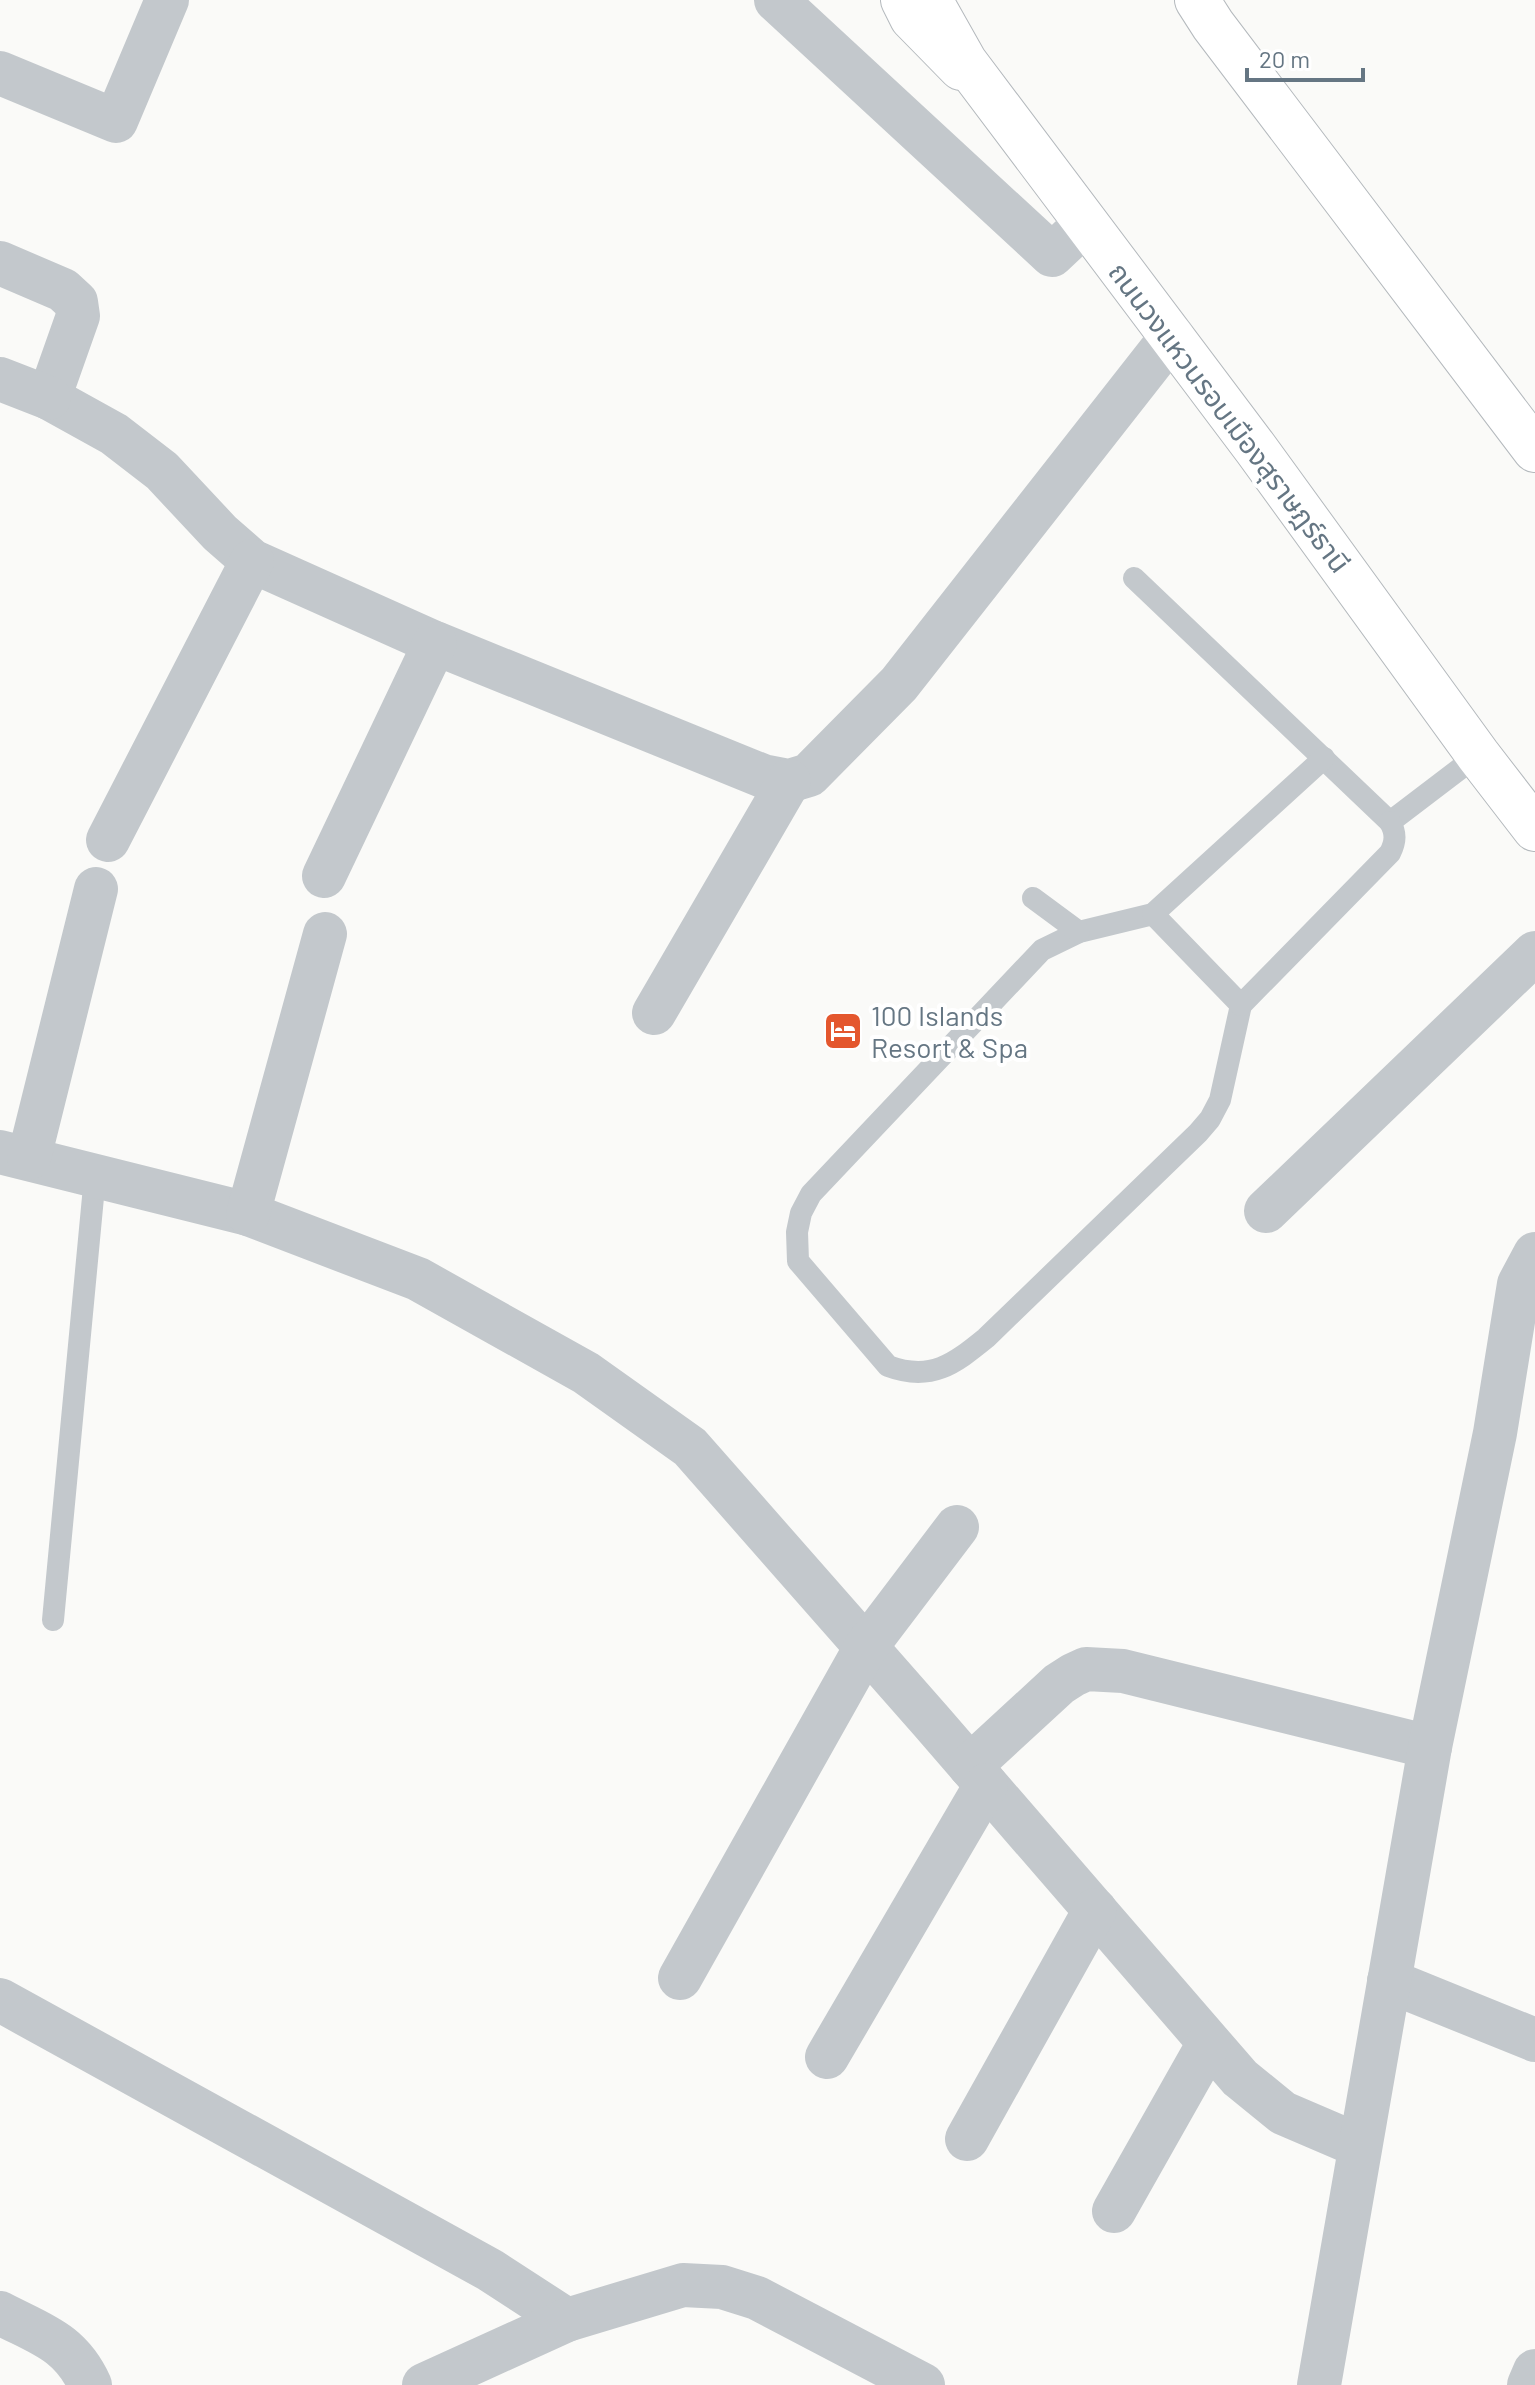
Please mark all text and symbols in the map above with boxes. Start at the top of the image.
scale bar [1247,32,1363,82]
text: 20 m [1259,44,1310,73]
street label: ถนนวงแหวนรอบเมืองสุราษฎร์ธานี [1101,255,1358,579]
place label: 100 Islands Resort & Spa [871,998,1028,1064]
hotel icon: 100 Islands Resort & Spa [822,1010,864,1052]

